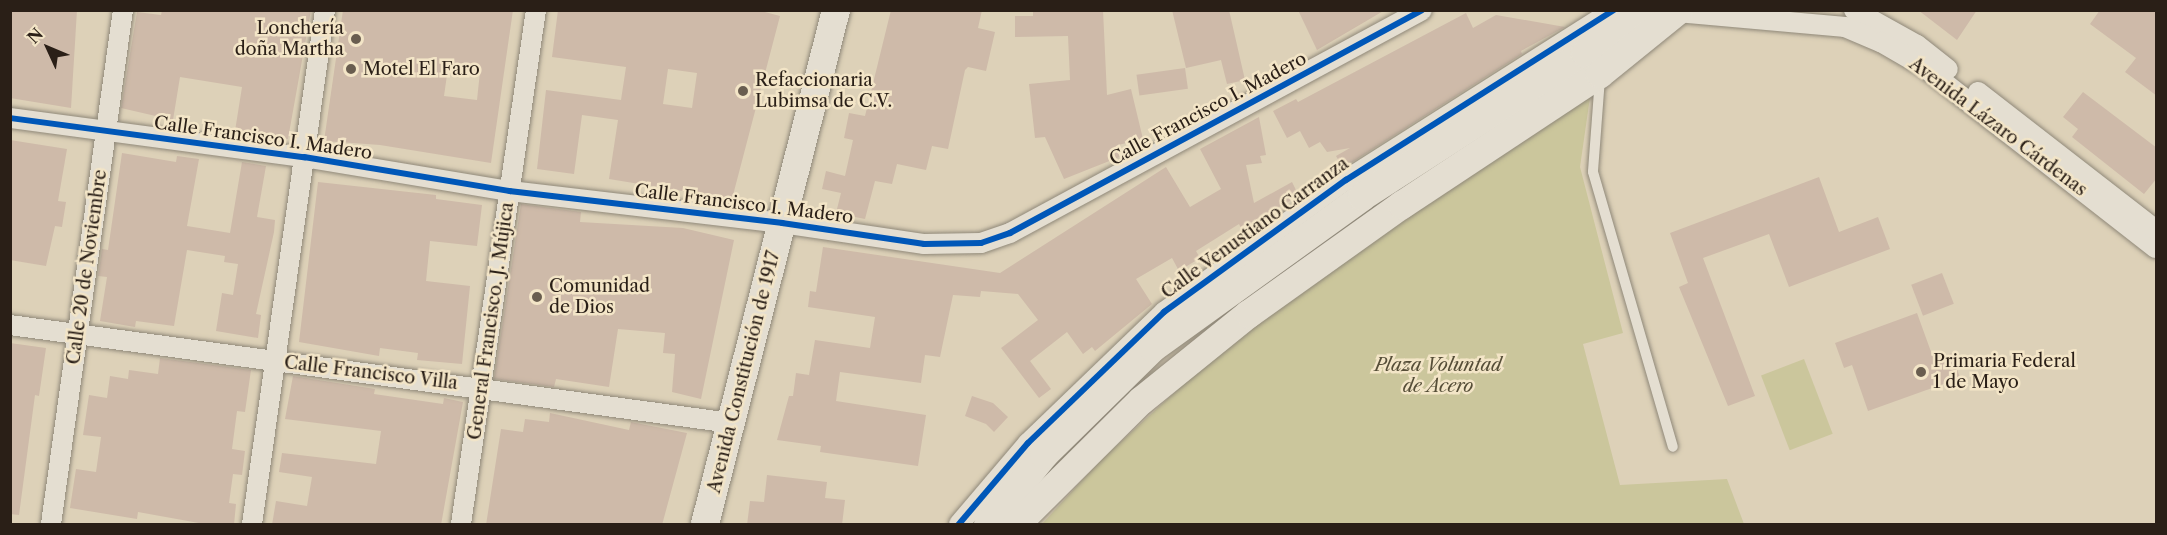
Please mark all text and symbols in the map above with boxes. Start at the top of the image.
north arrow [18,18,78,78]
place label: Lonchería doña Martha [234,18,344,60]
text: N [23,24,47,47]
marker: Lonchería doña Martha [349,32,363,46]
street label: Calle Francisco I. Madero [1106,48,1310,170]
street label: Avenida Lázaro Cárdenas [1905,53,2091,201]
place label: Motel El Faro [363,58,480,80]
marker: Motel El Faro [344,62,358,76]
place label: Refaccionaria Lubimsa de C.V. [755,70,892,112]
marker: Refaccionaria Lubimsa de C.V. [736,84,750,98]
street label: Calle Francisco I. Madero [152,112,374,164]
street label: Calle Venustiano Carranza [1157,153,1353,303]
street label: Calle 20 de Noviembre [63,168,111,366]
street label: Calle Francisco I. Madero [633,180,855,228]
street label: General Francisco. J. Mújica [464,201,518,441]
street label: Avenida Constitución de 1917 [703,249,785,495]
place label: Comunidad de Dios [549,276,650,318]
marker: Comunidad de Dios [530,290,544,304]
place label: Primaria Federal 1 de Mayo [1933,351,2076,394]
street label: Calle Francisco Villa [283,352,459,394]
park label: Plaza Voluntad de Acero [1374,355,1502,398]
marker: Primaria Federal 1 de Mayo [1914,365,1928,379]

